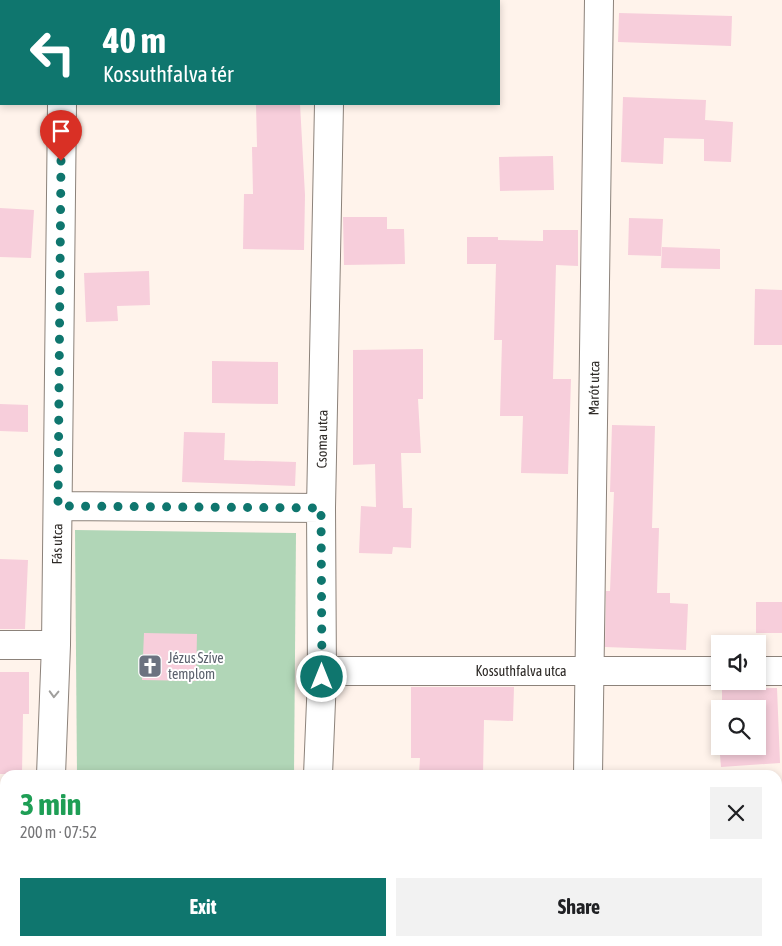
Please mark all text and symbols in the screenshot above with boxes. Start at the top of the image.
icon: left [20,20,85,85]
text: 40 m [103,20,166,60]
text: Kossuthfalva tér [103,61,233,87]
pin [40,110,82,161]
icon: arrive [47,117,75,145]
street label: Marót utca [586,360,602,416]
street label: Csoma utca [313,410,331,468]
street label: Fás utca [49,523,65,565]
map controls [711,635,766,755]
button: sound [711,635,766,690]
place label: Jézus Szíve templom [168,650,224,682]
position arrow [295,650,347,702]
church icon: Jézus Szíve templom [137,653,163,679]
street label: Kossuthfalva utca [476,663,566,679]
one-way arrow [48,690,59,698]
button: search [711,700,766,755]
text: 3 min [20,787,81,821]
button: close [710,787,762,839]
text: 200 m · 07:52 [20,823,97,841]
button: Exit [20,878,386,936]
button: Share [396,878,762,936]

